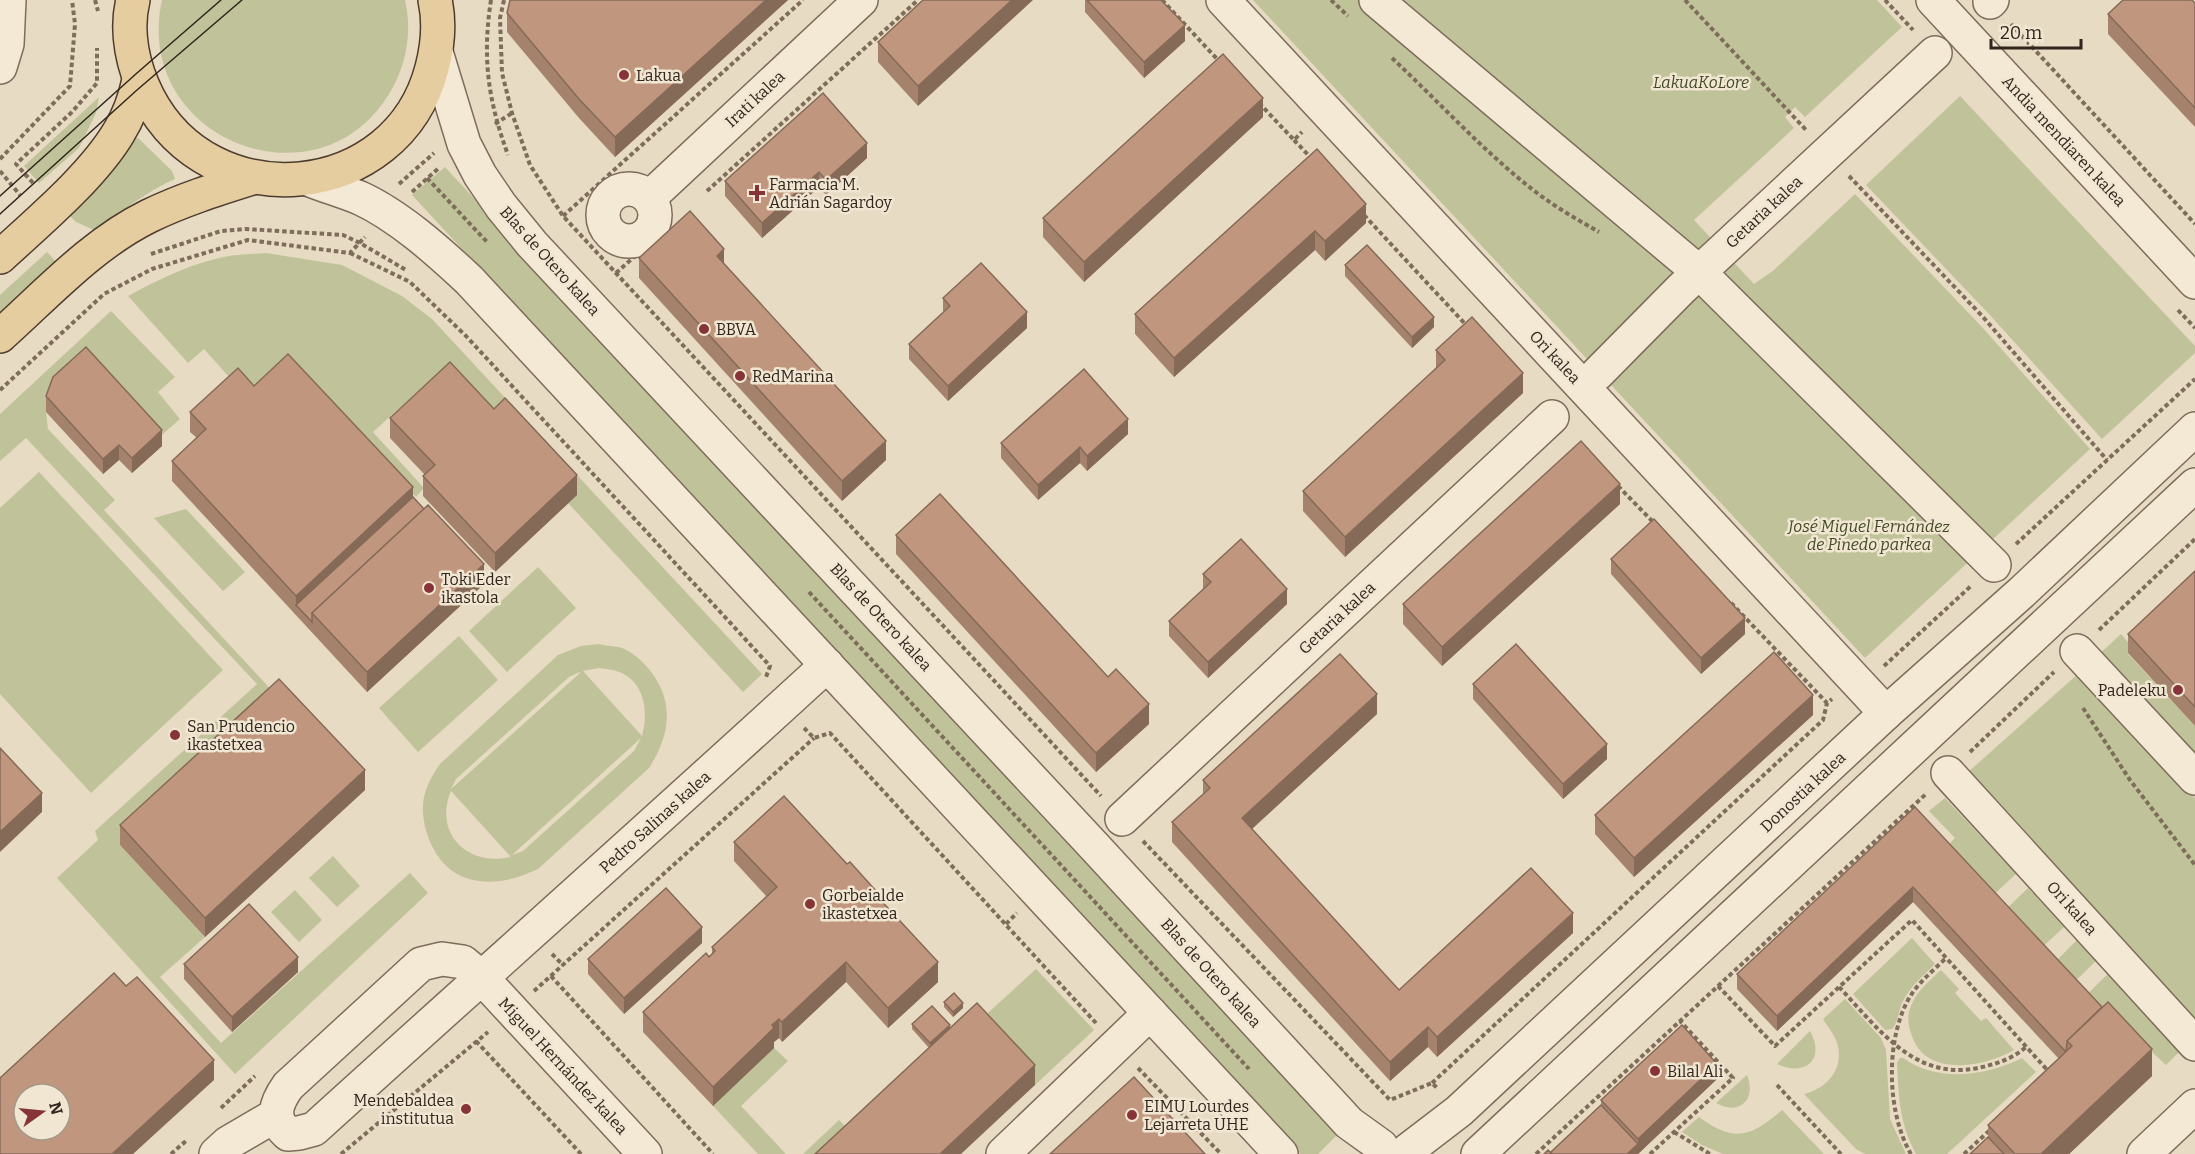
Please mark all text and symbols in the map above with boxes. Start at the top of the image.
scale bar [1991,12,2081,50]
text: 20 m [2000,22,2042,44]
place label: Lakua [636,66,681,85]
street label: Irati kalea [721,67,789,131]
marker: Lakua [617,68,631,82]
street label: Andia mendiaren kalea [1998,71,2130,211]
park label: LakuaKoLore [1653,73,1749,92]
street label: Getaria kalea [1722,172,1806,252]
place label: Farmacia M. Adrián Sagardoy [769,175,893,212]
marker: Farmacia M. Adrián Sagardoy [750,186,764,200]
street label: Blas de Otero kalea [496,203,604,320]
place label: BBVA [716,320,757,339]
marker: BBVA [697,322,711,336]
street label: Ori kalea [1526,326,1585,388]
place label: RedMarina [752,367,834,386]
marker: RedMarina [733,369,747,383]
park label: José Miguel Fernández de Pinedo parkea [1786,517,1950,554]
street label: Blas de Otero kalea [826,559,936,675]
place label: Toki Eder ikastola [441,570,511,607]
street label: Getaria kalea [1295,578,1379,658]
marker: Toki Eder ikastola [422,581,436,595]
place label: Padeleku [2098,681,2166,700]
marker: Padeleku [2171,683,2185,697]
place label: San Prudencio ikastetxea [187,717,295,754]
marker: San Prudencio ikastetxea [168,728,182,742]
street label: Donostia kalea [1757,748,1850,836]
street label: Pedro Salinas kalea [595,767,715,877]
street label: Ori kalea [2043,877,2101,939]
place label: Gorbeialde ikastetxea [822,886,904,923]
marker: Gorbeialde ikastetxea [803,897,817,911]
street label: Blas de Otero kalea [1157,915,1265,1032]
street label: Miguel Hernández kalea [495,994,632,1139]
place label: Bilal Ali [1667,1062,1723,1081]
marker: Bilal Ali [1648,1064,1662,1078]
north arrow [12,1082,72,1142]
place label: Mendebaldea institutua [353,1091,454,1128]
place label: EIMU Lourdes Lejarreta UHE [1144,1097,1249,1134]
text: N [45,1100,67,1117]
marker: Mendebaldea institutua [459,1102,473,1116]
marker: EIMU Lourdes Lejarreta UHE [1125,1108,1139,1122]

